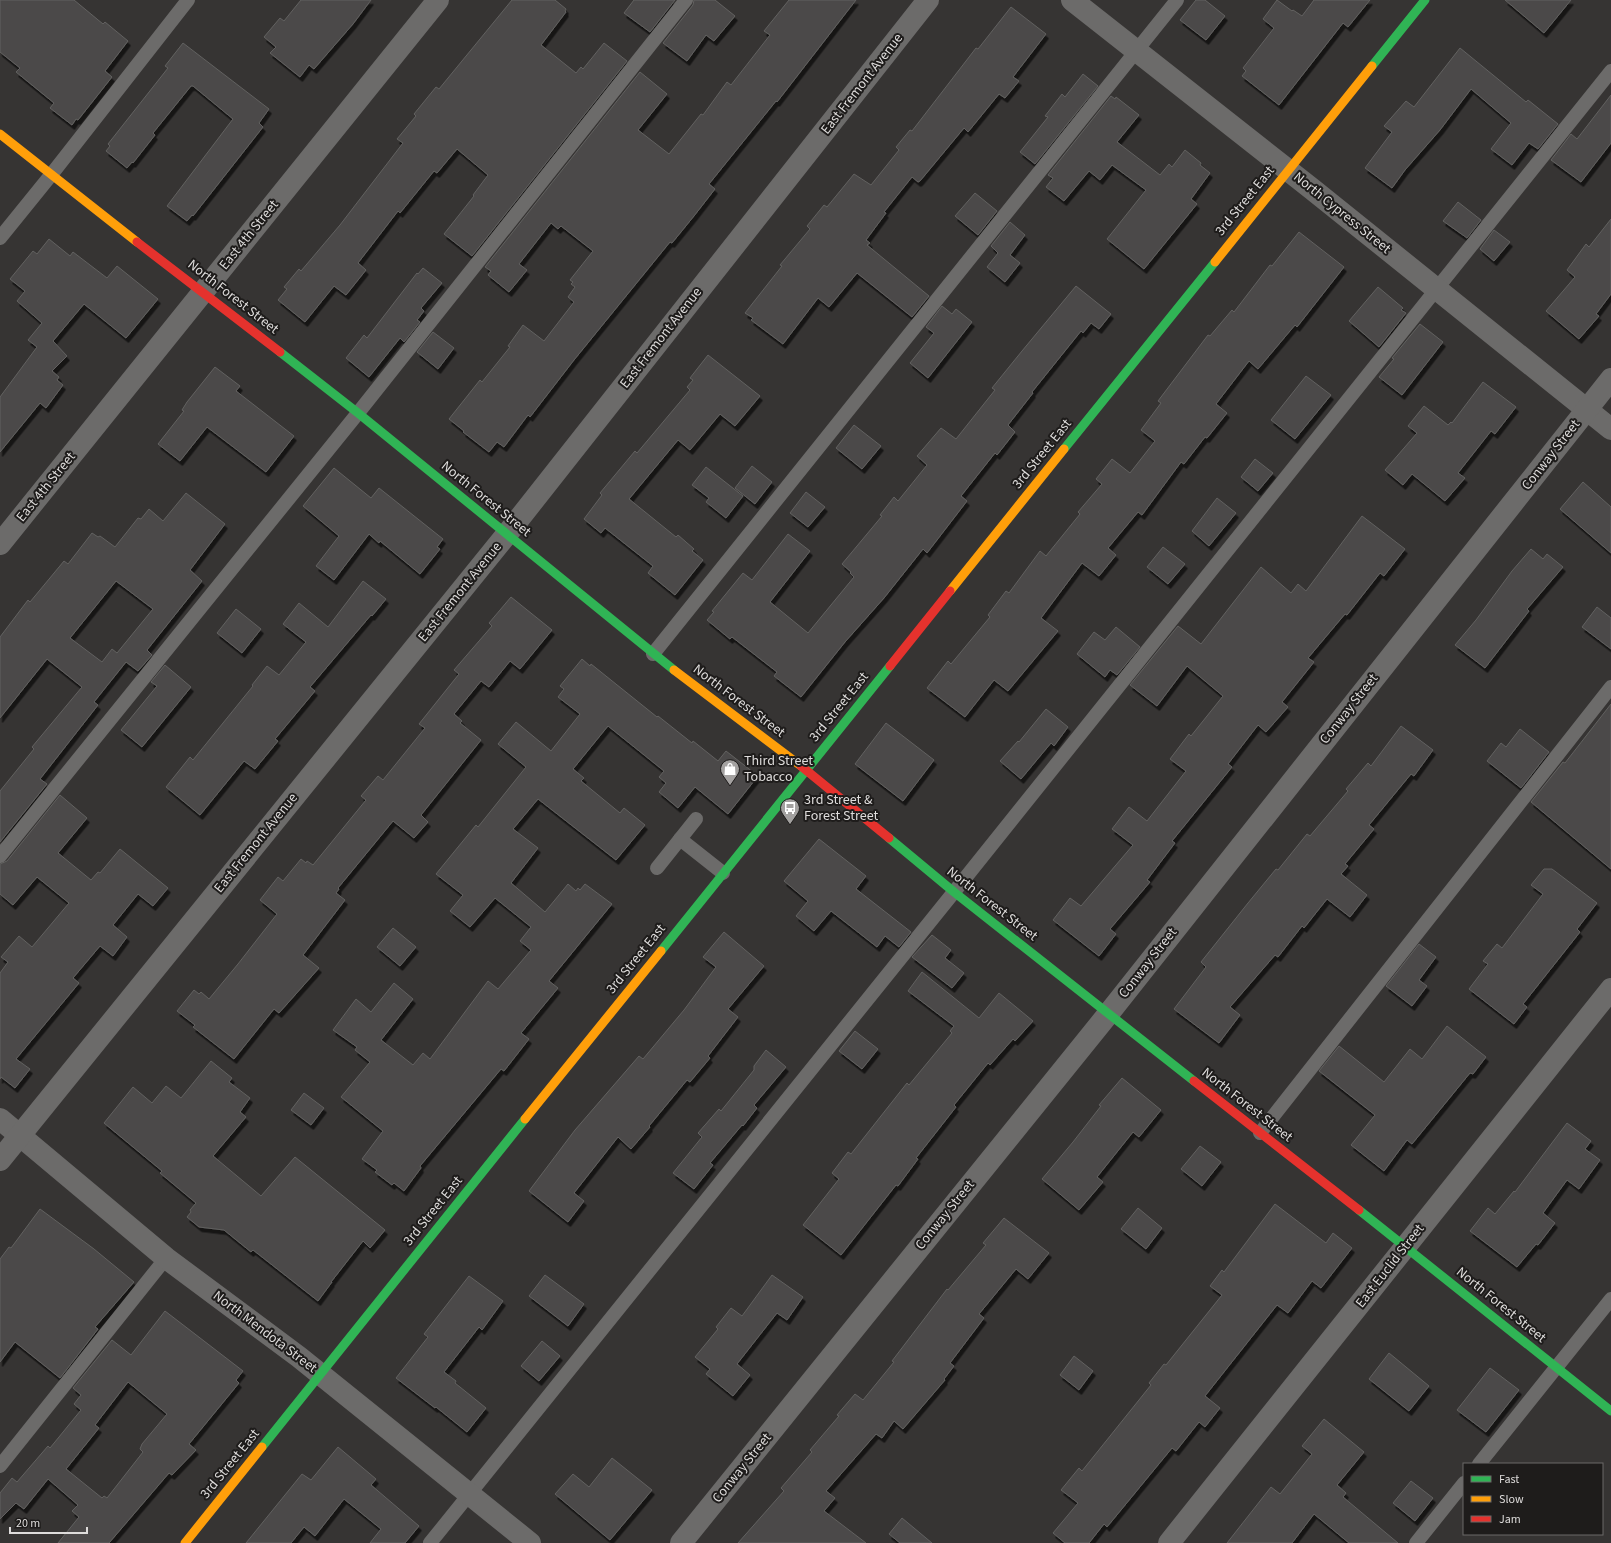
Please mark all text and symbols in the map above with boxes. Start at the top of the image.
street label: East Fremont Avenue [816,29,908,139]
street label: 3rd Street East [1211,162,1280,240]
street label: North Cypress Street [1289,167,1395,259]
street label: East 4th Street [215,196,284,274]
street label: North Forest Street [183,255,283,339]
street label: East Fremont Avenue [615,283,707,393]
street label: 3rd Street East [1008,415,1077,493]
street label: Conway Street [1517,415,1585,495]
street label: East 4th Street [12,448,81,526]
street label: North Forest Street [437,456,536,542]
street label: East Fremont Avenue [413,538,507,646]
street label: North Forest Street [689,660,789,742]
street label: 3rd Street East [805,668,874,746]
street label: Conway Street [1315,669,1383,749]
place label: Third Street Tobacco [744,751,813,787]
shop icon: Third Street Tobacco [719,758,741,786]
street label: East Fremont Avenue [209,789,303,897]
place label: 3rd Street & Forest Street [804,790,878,826]
bus stop icon: 3rd Street & Forest Street [779,797,801,825]
street label: North Forest Street [942,862,1042,946]
street label: 3rd Street East [602,920,671,998]
street label: Conway Street [1114,923,1182,1003]
street label: North Forest Street [1197,1063,1297,1147]
street label: 3rd Street East [399,1172,468,1250]
street label: Conway Street [911,1176,980,1254]
street label: East Euclid Street [1351,1220,1429,1312]
street label: North Forest Street [1452,1262,1551,1348]
street label: North Mendota Street [209,1286,322,1378]
street label: 3rd Street East [196,1425,265,1503]
street label: Conway Street [708,1429,777,1507]
legend [1463,1463,1603,1535]
text: Fast [1499,1471,1519,1488]
text: Slow [1499,1491,1524,1508]
scale bar [10,1509,87,1535]
text: Jam [1499,1511,1521,1528]
text: 20 m [16,1515,40,1532]

